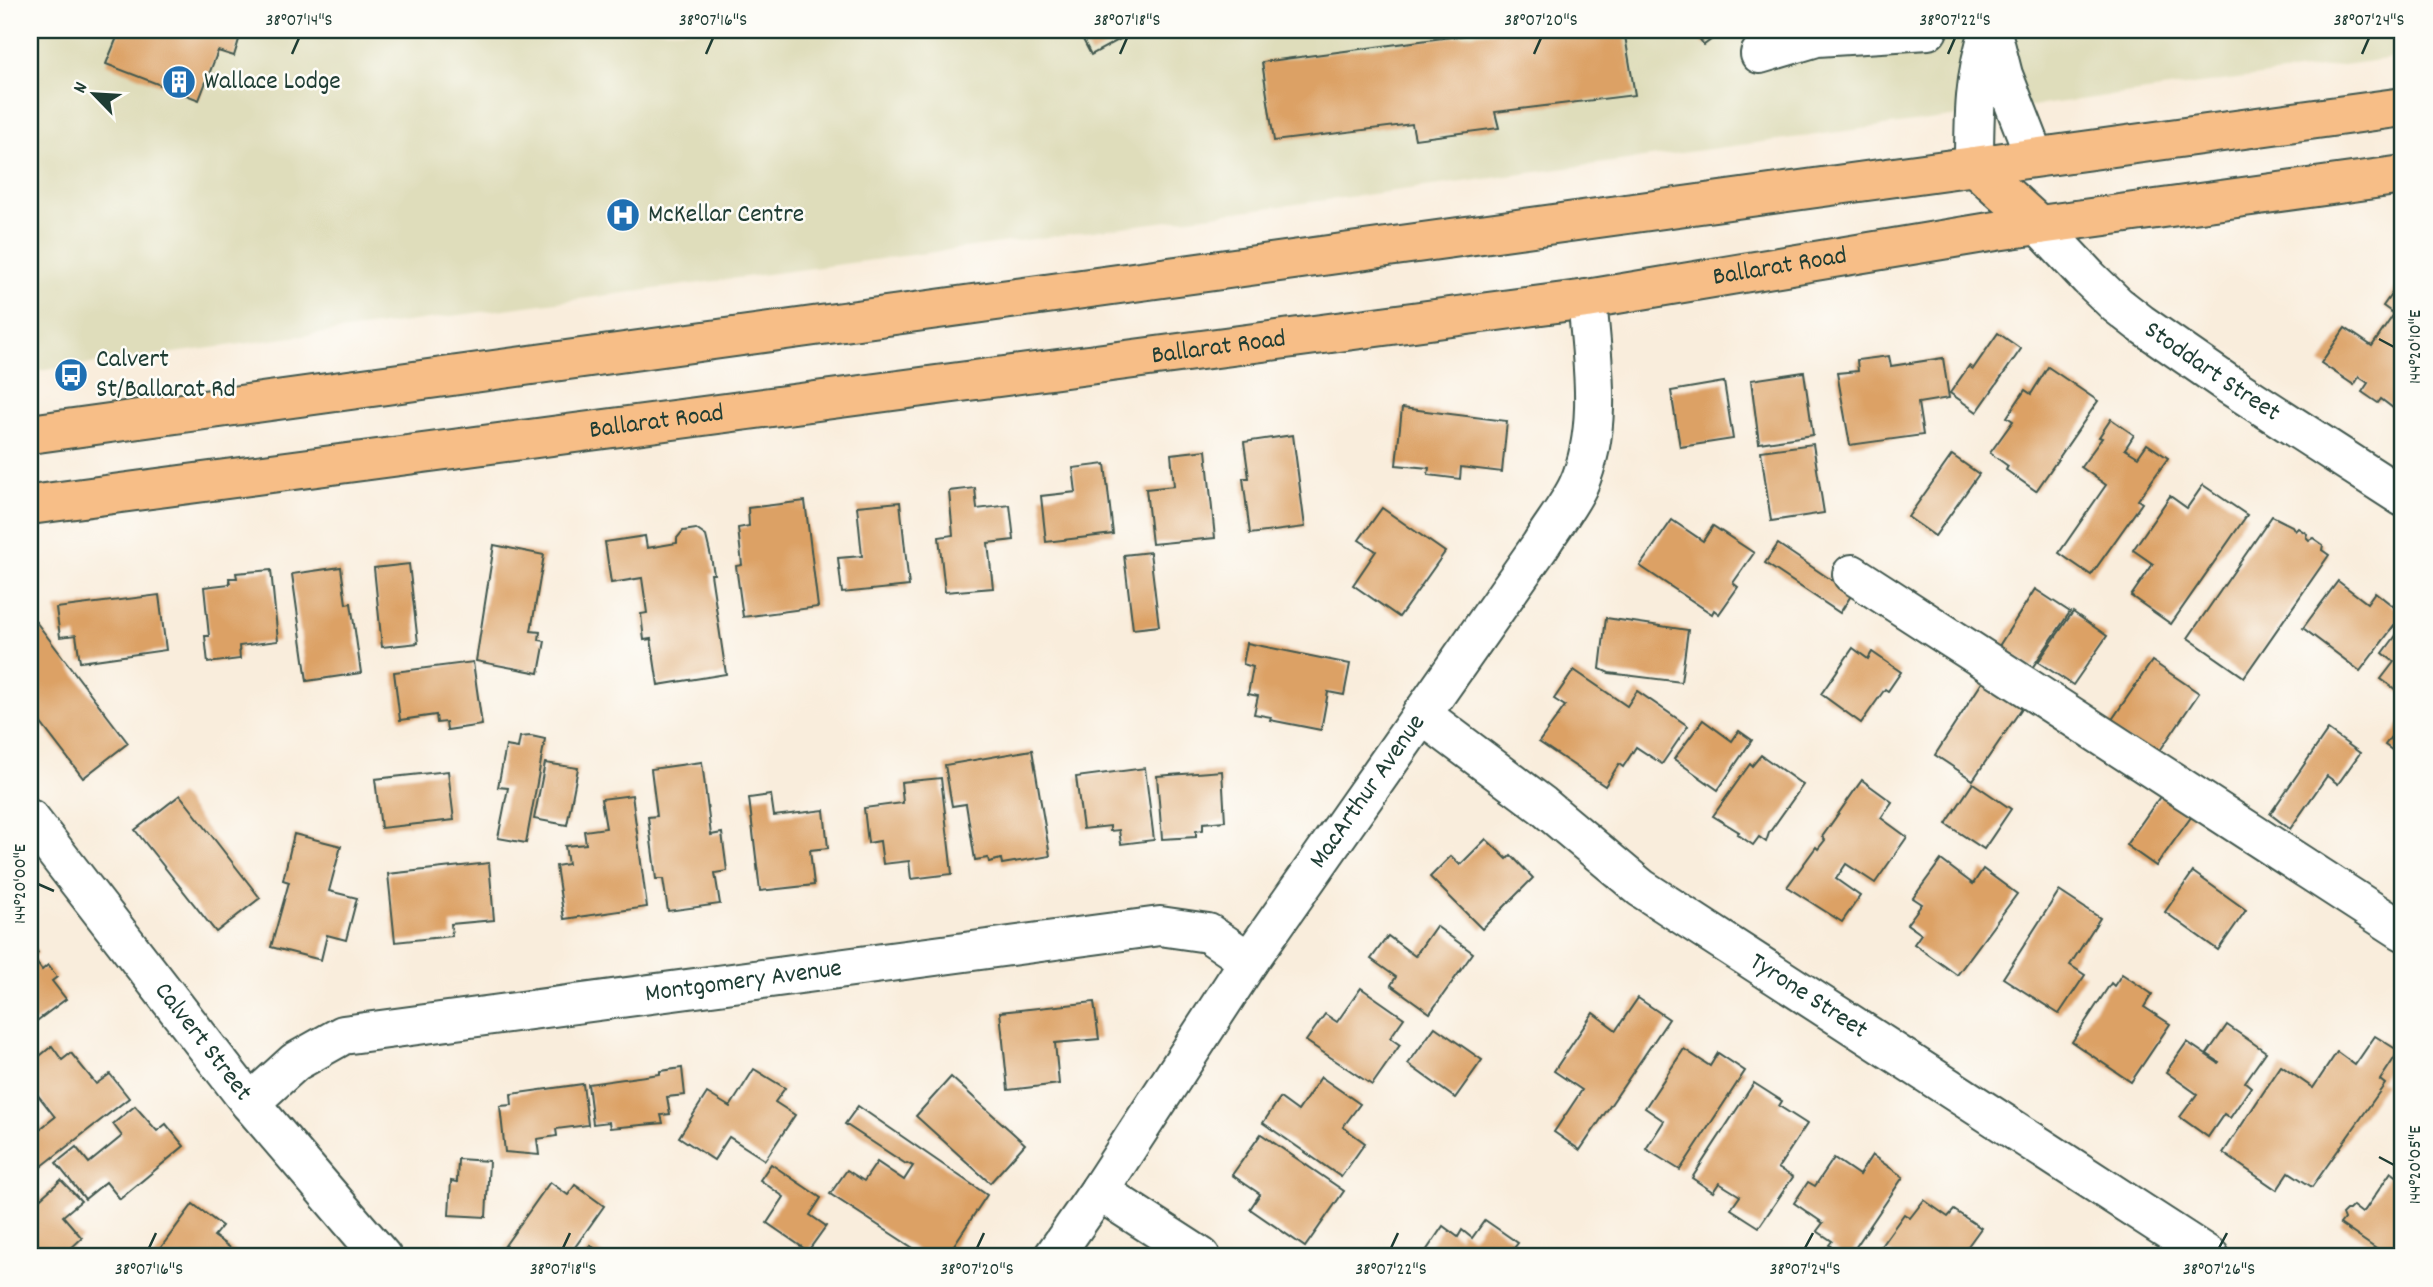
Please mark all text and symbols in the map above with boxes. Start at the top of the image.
text: 38°07'14"S [266,9,333,34]
text: 38°07'16"S [679,9,747,34]
text: 38°07'18"S [1094,9,1160,34]
text: 38°07'20"S [1504,9,1578,34]
text: 38°07'22"S [1919,9,1991,34]
text: 38°07'24"S [2334,9,2405,34]
north arrow [60,60,130,130]
building icon: Wallace Lodge [160,63,198,101]
place label: Wallace Lodge [204,64,341,101]
text: N [68,78,96,98]
hospital icon: McKellar Centre [604,196,642,234]
place label: McKellar Centre [648,197,804,234]
street label: Ballarat Road [1710,238,1850,296]
text: 144°20'10"E [2404,310,2429,384]
street label: Stoddart Street [2136,312,2288,432]
street label: Ballarat Road [1149,321,1288,375]
place label: Calvert St/Ballarat Rd [96,342,236,409]
bus stop icon: Calvert St/Ballarat Rd [52,356,90,394]
street label: Ballarat Road [587,395,726,449]
street label: MacArthur Avenue [1301,707,1435,876]
text: 144°20'00"E [9,844,34,924]
street label: Tyrone Street [1742,944,1875,1049]
street label: Montgomery Avenue [643,950,844,1013]
street label: Calvert Street [145,974,261,1110]
text: 144°20'05"E [2404,1126,2429,1204]
text: 38°07'16"S [115,1258,183,1283]
text: 38°07'18"S [530,1258,596,1283]
text: 38°07'20"S [940,1258,1014,1283]
text: 38°07'22"S [1355,1258,1427,1283]
text: 38°07'24"S [1770,1258,1841,1283]
text: 38°07'26"S [2183,1258,2255,1283]

